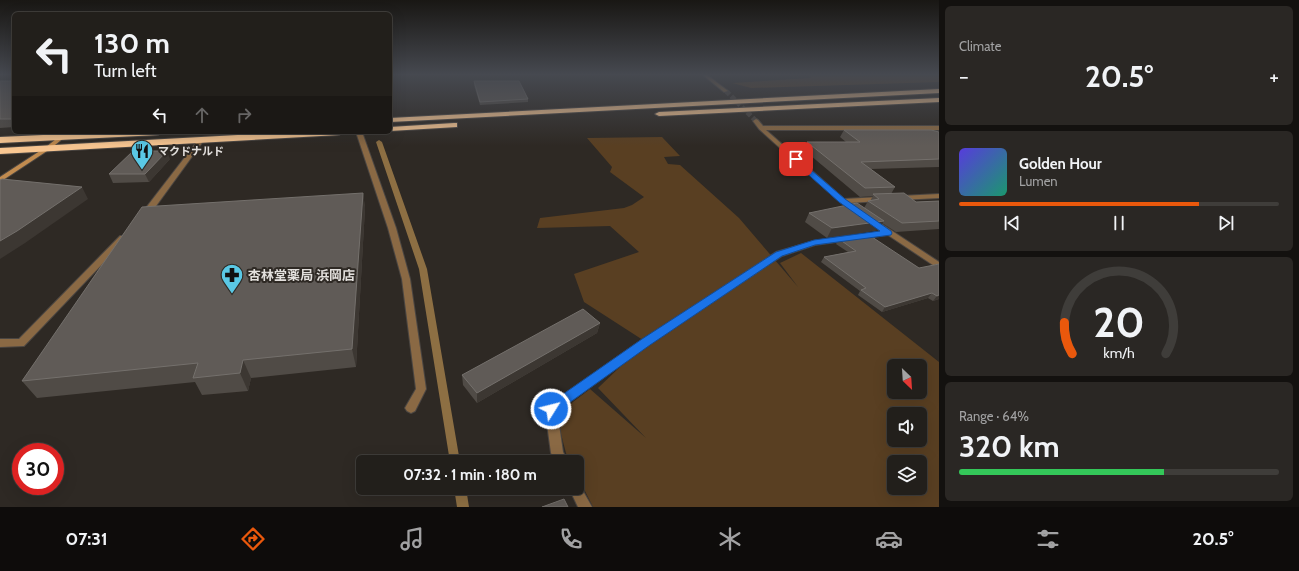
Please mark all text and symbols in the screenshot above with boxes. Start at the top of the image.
text: 130 m [94,26,170,60]
icon: left [28,28,80,80]
text: Climate [959,38,1001,54]
text: 20.5° [1085,58,1153,95]
text: Turn left [94,60,157,82]
text: − [959,63,969,90]
text: + [1269,63,1279,90]
icon: left [149,104,171,126]
icon: ahead [191,104,213,126]
icon: right [233,104,255,126]
restaurant icon: マクドナルド [129,138,155,171]
pin [779,142,813,176]
place label: マクドナルド [158,144,224,158]
icon: arrive [785,148,807,170]
text: Golden Hour [1019,155,1102,173]
text: Lumen [1019,173,1058,189]
icon: previous [1001,212,1023,234]
icon: pause [1108,212,1130,234]
icon: next [1215,212,1237,234]
pharmacy icon: 杏林堂薬局 浜岡店 [219,262,245,295]
place label: 杏林堂薬局 浜岡店 [248,267,355,283]
text: 20 [1093,297,1145,347]
text: km/h [1103,344,1135,362]
north arrow [887,359,927,399]
map controls [887,359,927,495]
position arrow [530,388,572,430]
button: sound [887,407,927,447]
text: Range · 64% [959,408,1029,424]
text: 320 km [959,428,1060,465]
speed limit sign: 30 [12,443,64,495]
button: layers [887,455,927,495]
text: 07:32 · 1 min · 180 m [403,466,537,484]
icon: directions [239,525,267,553]
icon: music [398,525,426,553]
icon: phone [557,525,585,553]
icon: climate [716,525,744,553]
icon: car [875,525,903,553]
icon: filters [1034,525,1062,553]
text: 07:31 [65,528,108,550]
text: 20.5° [1193,528,1233,550]

